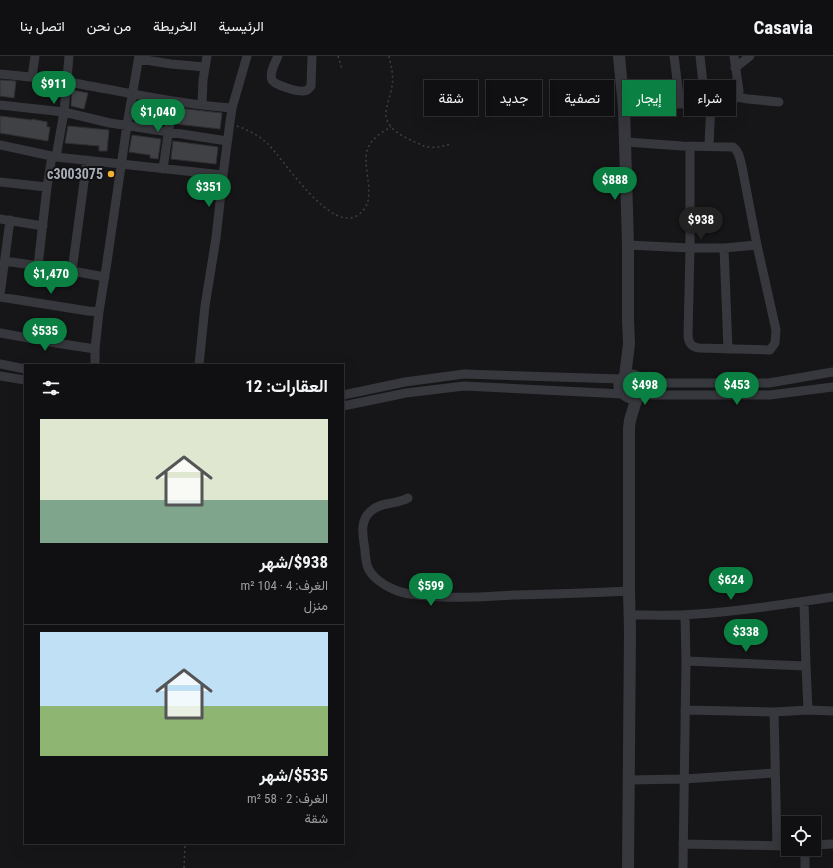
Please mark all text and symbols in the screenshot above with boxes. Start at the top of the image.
text: Casavia [754,16,813,39]
text: اتصل بنا [20,18,65,34]
text: من نحن [87,18,131,34]
text: الخريطة [153,18,196,34]
text: الرئيسية [218,18,264,34]
pin: $911 [30,71,78,105]
text: $911 [41,76,67,91]
chip: شقة [424,80,478,116]
chip: جديد [486,80,542,116]
chip: تصفية [550,80,614,116]
chip: إيجار [622,80,676,116]
chip: شراء [684,80,736,116]
pin: $1,040 [125,99,191,133]
text: $1,040 [140,104,176,119]
place label: c3003075 [47,166,103,182]
pin: $888 [591,167,639,201]
marker: c3003075 [106,169,116,179]
text: $888 [602,172,628,187]
pin: $351 [185,174,233,208]
text: $351 [196,179,222,194]
pin: $938 [677,207,725,241]
text: $938 [688,212,714,227]
pin: $1,470 [18,261,84,295]
text: $1,470 [33,266,69,281]
pin: $535 [21,318,69,352]
text: $535 [32,323,58,338]
pin: $498 [621,372,669,406]
pin: $453 [713,372,761,406]
text: العقارات: 12 [245,376,328,396]
icon: filters [40,377,62,399]
text: $498 [632,377,658,392]
text: $453 [724,377,750,392]
icon: home [148,445,220,517]
text: $938/شهر [259,552,328,572]
pin: $624 [707,567,755,601]
text: $624 [718,572,744,587]
pin: $599 [407,573,455,607]
text: الغرف: 4 · 104 m² [240,578,328,593]
text: $599 [418,578,444,593]
text: منزل [304,598,328,613]
pin: $338 [722,619,770,653]
text: $338 [733,624,759,639]
icon: home [148,658,220,730]
text: $535/شهر [259,765,328,785]
text: الغرف: 2 · 58 m² [247,791,328,806]
text: شقة [305,811,328,826]
map controls [781,816,821,856]
button: locate [781,816,821,856]

